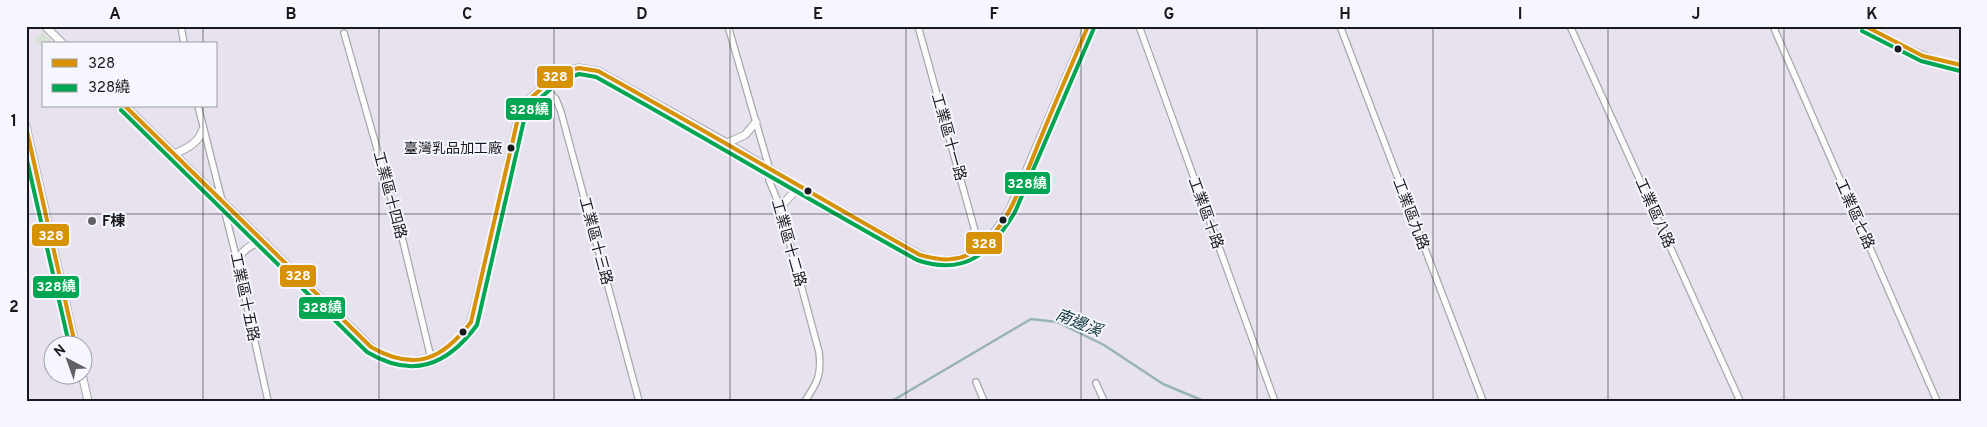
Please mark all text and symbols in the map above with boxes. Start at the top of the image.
text: A [109,5,121,25]
text: B [285,5,297,25]
text: C [462,5,472,25]
text: D [636,5,648,25]
text: E [813,5,823,25]
text: F [989,5,999,25]
text: G [1164,5,1174,25]
text: H [1339,5,1351,25]
text: I [1518,5,1522,25]
text: J [1692,5,1700,25]
text: K [1866,5,1878,25]
legend [42,42,218,108]
unlabelled marker [1893,44,1903,54]
text: 328 [88,55,115,74]
line badge: 328 [536,65,574,89]
text: 328 [542,69,568,86]
text: 328繞 [88,78,130,98]
street label: 工業區十一路 [926,92,969,183]
line badge: 328繞 [505,97,553,121]
text: 328繞 [509,101,549,119]
text: 1 [11,112,17,132]
place label: 臺灣乳品加工廠 [404,140,502,158]
marker: 臺灣乳品加工廠 [506,143,516,153]
street label: 工業區十四路 [368,149,409,241]
line badge: 328繞 [1004,171,1051,195]
text: 328繞 [1007,175,1047,193]
street label: 工業區十路 [1183,175,1226,252]
street label: 工業區八路 [1630,175,1678,252]
street label: 工業區九路 [1387,176,1432,253]
street label: 工業區七路 [1830,176,1878,253]
unlabelled marker [803,186,813,196]
street label: 工業區十三路 [574,195,615,287]
street label: 工業區十二路 [766,198,809,289]
place label: F棟 [102,212,126,232]
marker: F棟 [86,215,98,227]
unlabelled marker [998,215,1008,225]
line badge: 328 [31,223,70,247]
text: 328 [38,228,64,245]
line badge: 328 [965,231,1003,255]
text: 328 [971,236,997,253]
street label: 工業區十五路 [225,251,262,343]
line badge: 328 [279,264,317,288]
text: 328 [285,268,311,285]
line badge: 328繞 [32,275,80,299]
text: 328繞 [36,278,76,296]
line badge: 328繞 [298,296,346,320]
text: 2 [9,298,19,318]
text: 328繞 [302,299,342,317]
water label: 南邊溪 [1052,306,1106,343]
unlabelled marker [458,327,468,337]
north arrow [42,334,92,384]
text: N [51,342,70,361]

